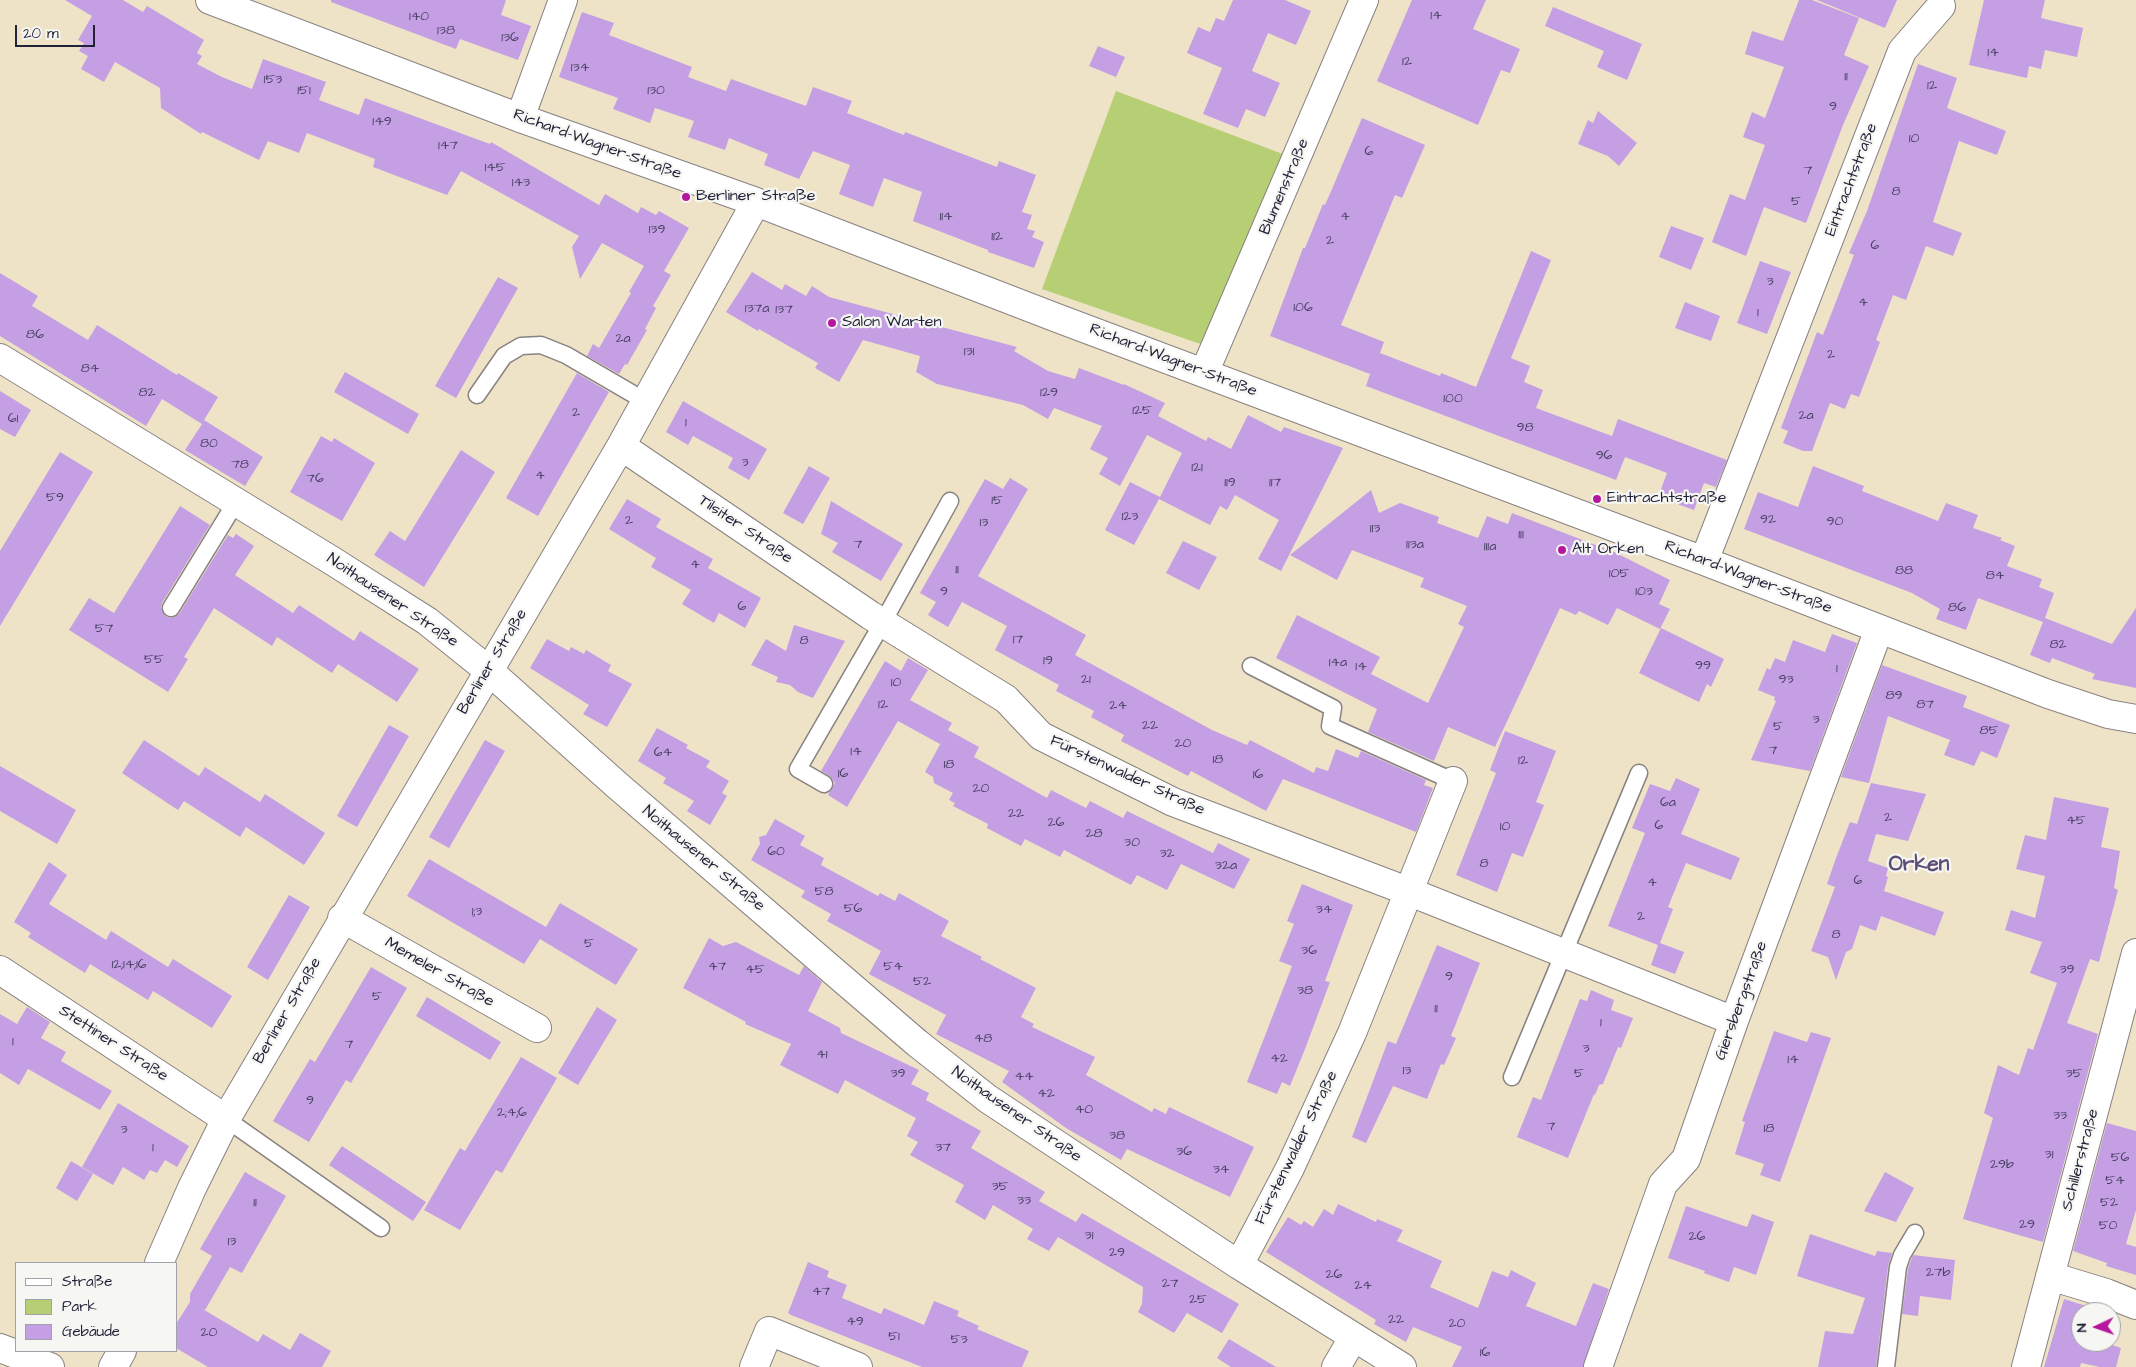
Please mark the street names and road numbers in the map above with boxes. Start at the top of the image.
street label: Richard-Wagner-Straße [510,106,684,184]
street label: Eintrachtstraße [1822,121,1882,239]
street label: Blumenstraße [1256,136,1314,238]
street label: Richard-Wagner-Straße [1087,320,1259,402]
street label: Tilsiter Straße [694,491,796,569]
street label: Richard-Wagner-Straße [1662,537,1834,619]
street label: Noithausener Straße [323,550,461,652]
street label: Berliner Straße [454,606,532,718]
street label: Fürstenwalder Straße [1047,732,1207,820]
street label: Noithausener Straße [638,802,768,916]
street label: Memeler Straße [381,934,497,1012]
street label: Giersbergstraße [1712,939,1772,1063]
street label: Berliner Straße [250,954,326,1068]
street label: Stettiner Straße [55,1002,171,1086]
street label: Noithausener Straße [947,1063,1085,1167]
street label: Fürstenwalder Straße [1251,1068,1343,1228]
street label: Schillerstraße [2058,1107,2104,1213]

